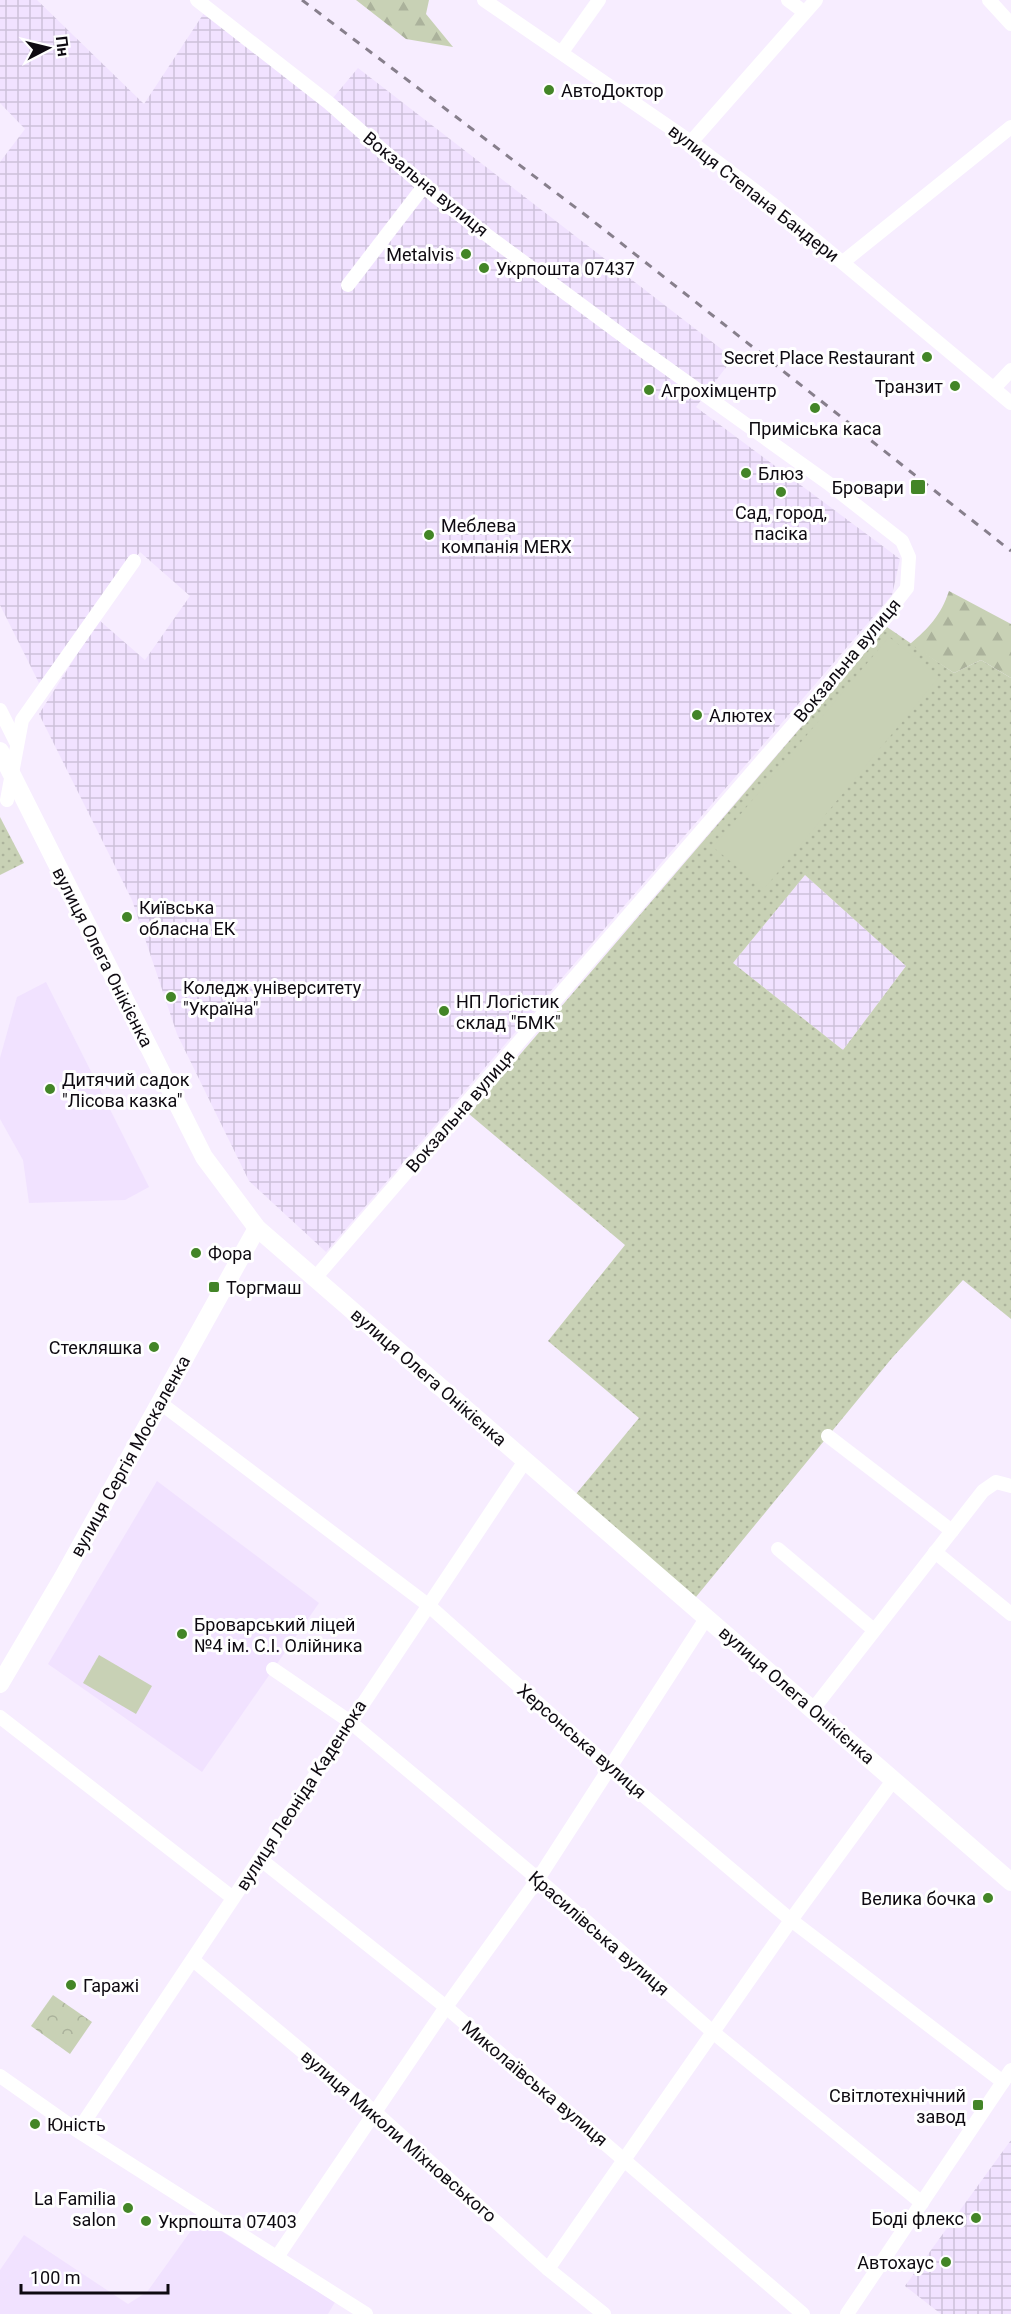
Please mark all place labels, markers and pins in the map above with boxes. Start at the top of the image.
place label: АвтоДоктор [561,80,664,101]
marker: АвтоДоктор [542,83,556,97]
place label: Metalvis [386,244,454,265]
marker: Metalvis [459,247,473,261]
place label: Укрпошта 07437 [496,258,635,279]
marker: Укрпошта 07437 [477,261,491,275]
place label: Secret Place Restaurant [724,347,915,368]
marker: Secret Place Restaurant [920,350,934,364]
place label: Транзит [875,376,943,397]
marker: Транзит [948,379,962,393]
place label: Агрохімцентр [661,380,777,401]
marker: Агрохімцентр [642,383,656,397]
marker: Приміська каса [808,401,822,415]
place label: Приміська каса [749,418,881,439]
place label: Блюз [758,463,804,484]
marker: Блюз [739,466,753,480]
place label: Бровари [832,477,904,498]
marker: Бровари [909,478,927,496]
marker: Сад, город, пасіка [774,485,788,499]
place label: Сад, город, пасіка [735,502,827,544]
place label: Меблева компанія MERX [441,515,572,557]
marker: Меблева компанія MERX [422,528,436,542]
place label: Алютех [709,705,773,726]
marker: Алютех [690,708,704,722]
place label: Київська обласна ЕК [139,897,236,939]
marker: Київська обласна ЕК [120,910,134,924]
place label: Коледж університету "Україна" [183,977,362,1019]
marker: Коледж університету "Україна" [164,990,178,1004]
place label: НП Логістик склад "БМК" [456,991,561,1033]
marker: НП Логістик склад "БМК" [437,1004,451,1018]
place label: Дитячий садок "Лісова казка" [62,1069,190,1111]
marker: Дитячий садок "Лісова казка" [43,1082,57,1096]
place label: Фора [208,1243,252,1264]
marker: Фора [189,1246,203,1260]
place label: Торгмаш [226,1277,302,1298]
marker: Торгмаш [207,1280,221,1294]
place label: Стекляшка [49,1337,142,1358]
marker: Стекляшка [147,1340,161,1354]
place label: Броварський ліцей №4 ім. С.І. Олійника [194,1614,362,1656]
marker: Броварський ліцей №4 ім. С.І. Олійника [175,1627,189,1641]
place label: Велика бочка [861,1888,976,1909]
marker: Велика бочка [981,1891,995,1905]
place label: Гаражі [83,1975,139,1996]
marker: Гаражі [64,1978,78,1992]
place label: Світлотехнічний завод [829,2085,966,2127]
marker: Світлотехнічний завод [971,2098,985,2112]
place label: Юність [47,2114,106,2135]
marker: Юність [28,2117,42,2131]
place label: La Familia salon [34,2188,116,2230]
marker: La Familia salon [121,2201,135,2215]
place label: Боді флекс [871,2208,964,2229]
place label: Укрпошта 07403 [158,2211,297,2232]
marker: Боді флекс [969,2211,983,2225]
marker: Укрпошта 07403 [139,2214,153,2228]
place label: Автохаус [857,2252,934,2273]
marker: Автохаус [939,2255,953,2269]

